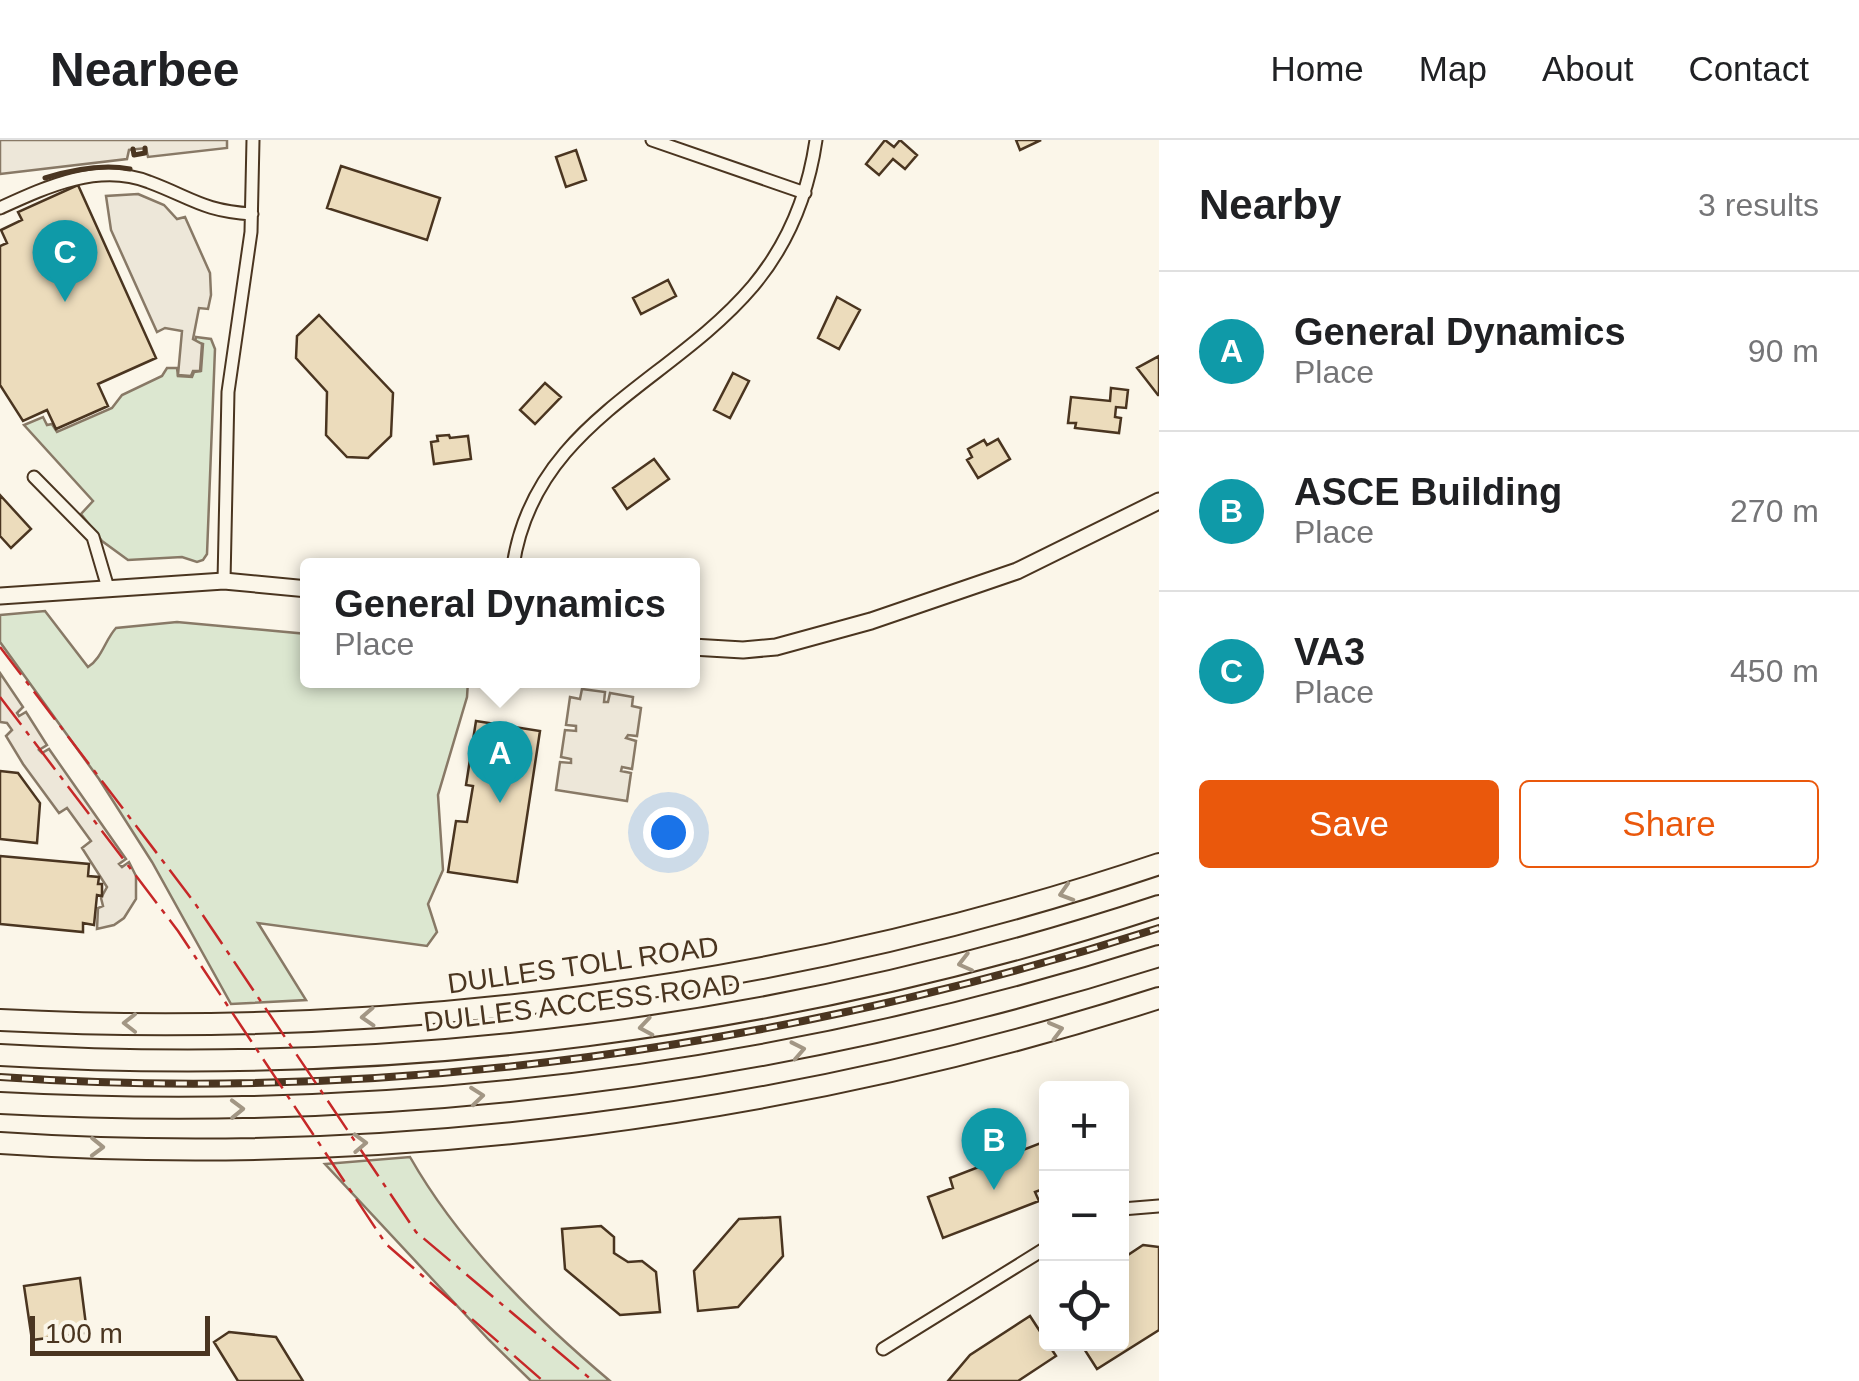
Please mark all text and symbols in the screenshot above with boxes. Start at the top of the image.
text: Nearbee [50,43,239,96]
text: Home [1270,49,1364,88]
text: Map [1419,49,1487,88]
text: About [1542,49,1633,88]
text: Contact [1688,49,1809,88]
text: Nearby [1199,181,1341,228]
text: 3 results [1698,187,1819,223]
pin: C [32,220,98,302]
text: General Dynamics [1294,311,1626,353]
text: A [1220,333,1243,369]
text: 90 m [1748,333,1819,369]
text: Place [1294,354,1374,390]
text: ASCE Building [1294,471,1562,513]
text: B [1220,493,1243,529]
text: 270 m [1730,493,1819,529]
text: Place [1294,514,1374,550]
popup [300,558,700,688]
text: General Dynamics [334,583,666,625]
text: Place [334,626,414,662]
text: VA3 [1294,631,1365,673]
text: C [1220,653,1243,689]
text: 450 m [1730,653,1819,689]
text: Place [1294,674,1374,710]
pin: A [468,720,532,803]
button: Save [1199,780,1499,868]
button: Share [1519,780,1819,868]
your location [643,807,694,858]
one-way arrow [1058,881,1075,902]
street label: DULLES TOLL ROAD [445,931,721,999]
one-way arrow [957,951,974,972]
street label: DULLES ACCESS ROAD [422,968,742,1038]
one-way arrow [360,1006,376,1027]
one-way arrow [121,1012,136,1034]
one-way arrow [638,1016,655,1037]
one-way arrow [1047,1020,1064,1041]
one-way arrow [790,1040,807,1061]
map controls [1039,1081,1129,1351]
button: + [1039,1081,1129,1171]
one-way arrow [469,1086,485,1107]
one-way arrow [230,1098,246,1119]
pin: B [962,1108,1026,1190]
one-way arrow [353,1133,369,1154]
one-way arrow [90,1137,106,1158]
button: − [1039,1171,1129,1261]
button: locate [1039,1261,1129,1351]
scale bar [30,1311,210,1356]
text: 100 m [45,1318,123,1349]

